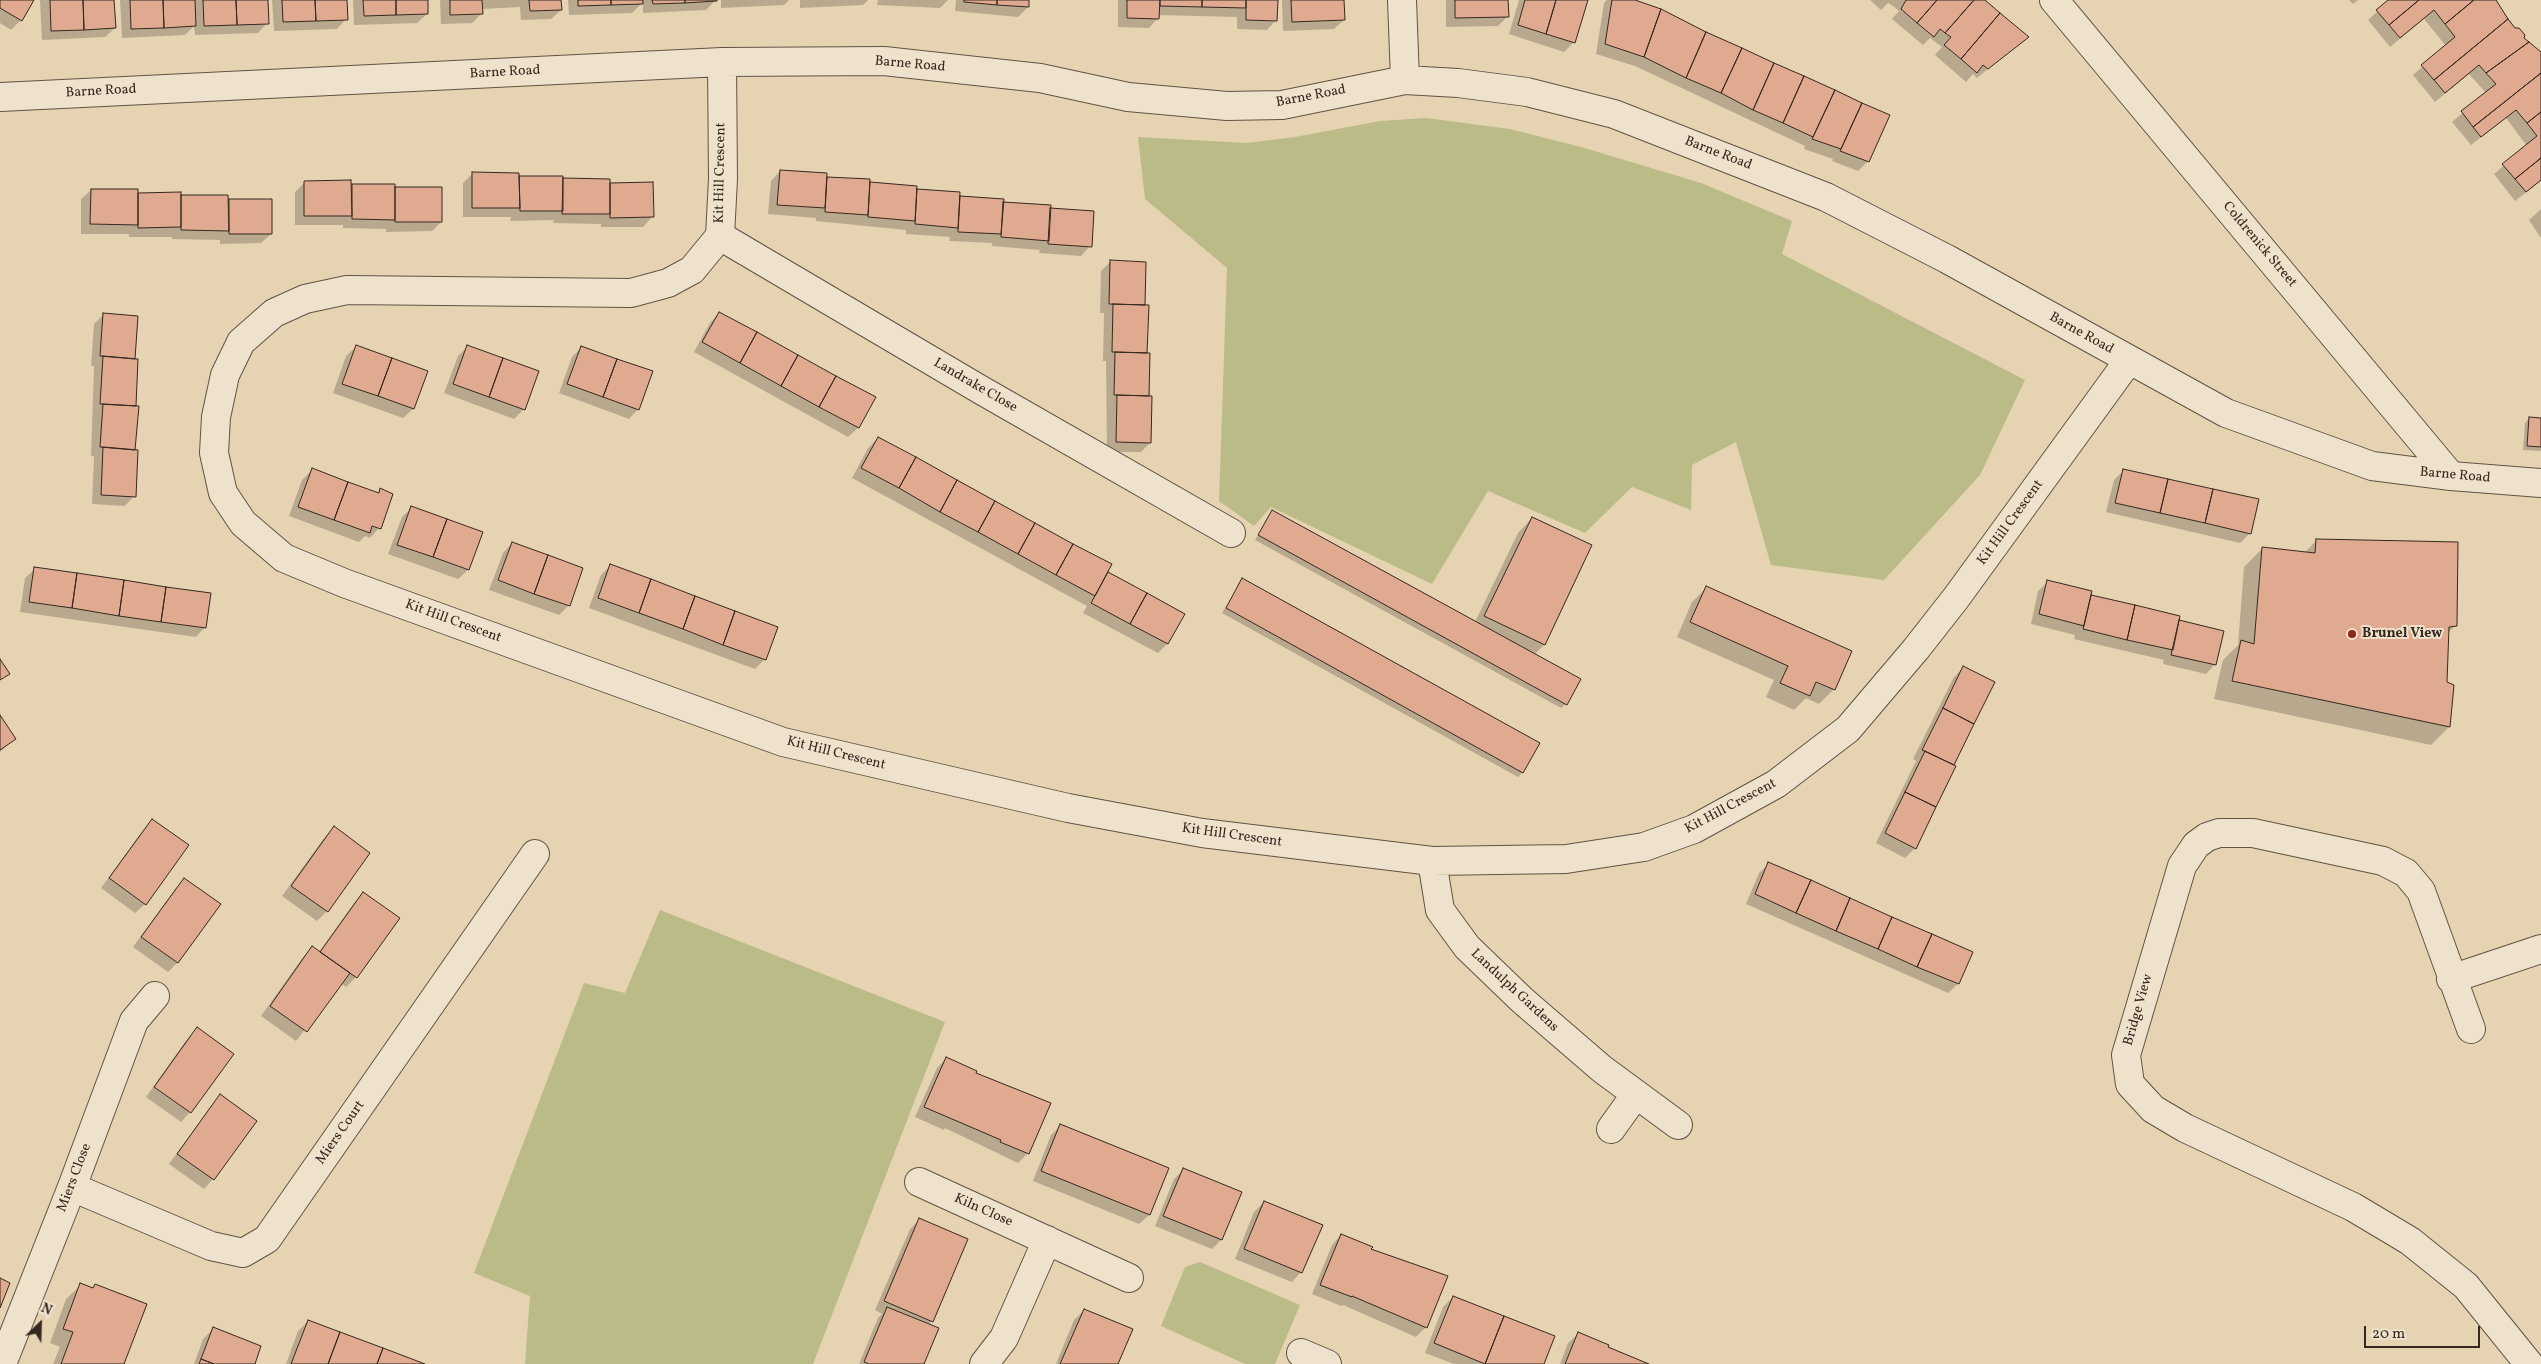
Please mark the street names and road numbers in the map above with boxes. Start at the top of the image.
street label: Barne Road [874,54,946,76]
street label: Barne Road [469,63,541,83]
street label: Barne Road [65,82,137,102]
street label: Barne Road [1275,82,1347,112]
street label: Kit Hill Crescent [712,122,730,224]
street label: Barne Road [1682,133,1754,175]
street label: Coldrenick Street [2218,199,2300,291]
street label: Barne Road [2046,309,2116,359]
street label: Landrake Close [930,355,1020,417]
street label: Barne Road [2419,465,2491,487]
street label: Kit Hill Crescent [1974,477,2048,569]
street label: Kit Hill Crescent [403,597,503,647]
street label: Kit Hill Crescent [785,734,887,774]
street label: Kit Hill Crescent [1682,776,1780,838]
street label: Kit Hill Crescent [1181,821,1283,851]
street label: Landulph Gardens [1467,946,1561,1036]
street label: Bridge View [2121,972,2157,1048]
street label: Miers Court [313,1098,369,1168]
street label: Miers Close [54,1141,96,1215]
street label: Kiln Close [951,1191,1015,1231]

